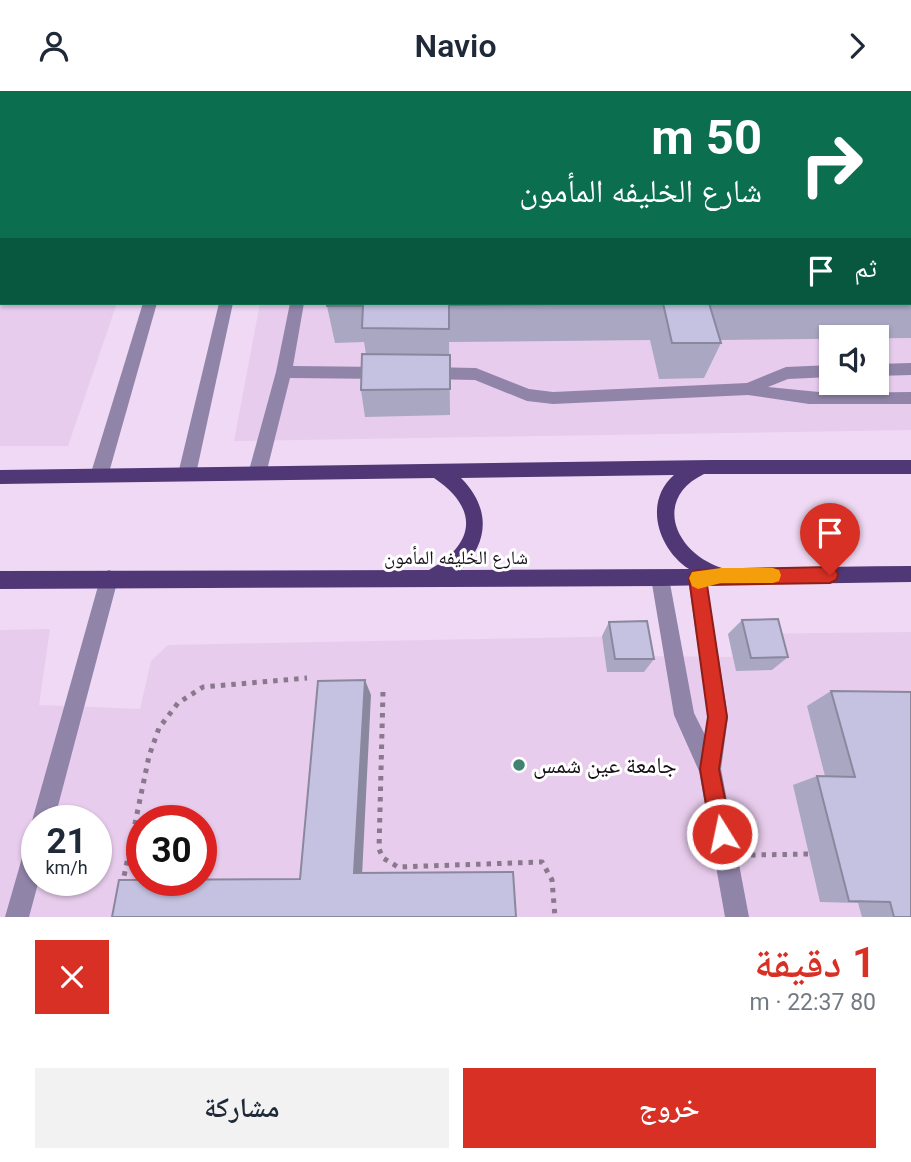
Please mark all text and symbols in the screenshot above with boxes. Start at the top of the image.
icon: person [35,27,73,65]
text: Navio [414,27,497,65]
icon: forward [838,27,876,65]
text: 50 m [651,109,762,166]
icon: right [786,119,877,210]
text: شارع الخليفه المأمون [519,172,762,210]
icon: arrive [802,252,840,290]
text: ثم [854,253,877,283]
map controls [819,325,889,395]
button: sound [819,325,889,395]
pin [800,503,860,575]
icon: arrive [811,514,849,552]
street label: شارع الخليفه المأمون [384,546,528,569]
place label: جامعة عين شمس [533,752,677,779]
marker: جامعة عين شمس [511,757,527,773]
position arrow [685,797,759,871]
speed limit sign: 30 [126,805,217,896]
text: 21 [46,821,87,862]
text: km/h [45,857,88,878]
text: 1 دقيقة [754,938,876,987]
button: close [35,940,109,1014]
text: 80 m · 22:37 [750,989,876,1016]
button: مشاركة [35,1068,449,1148]
button: خروج [463,1068,876,1148]

